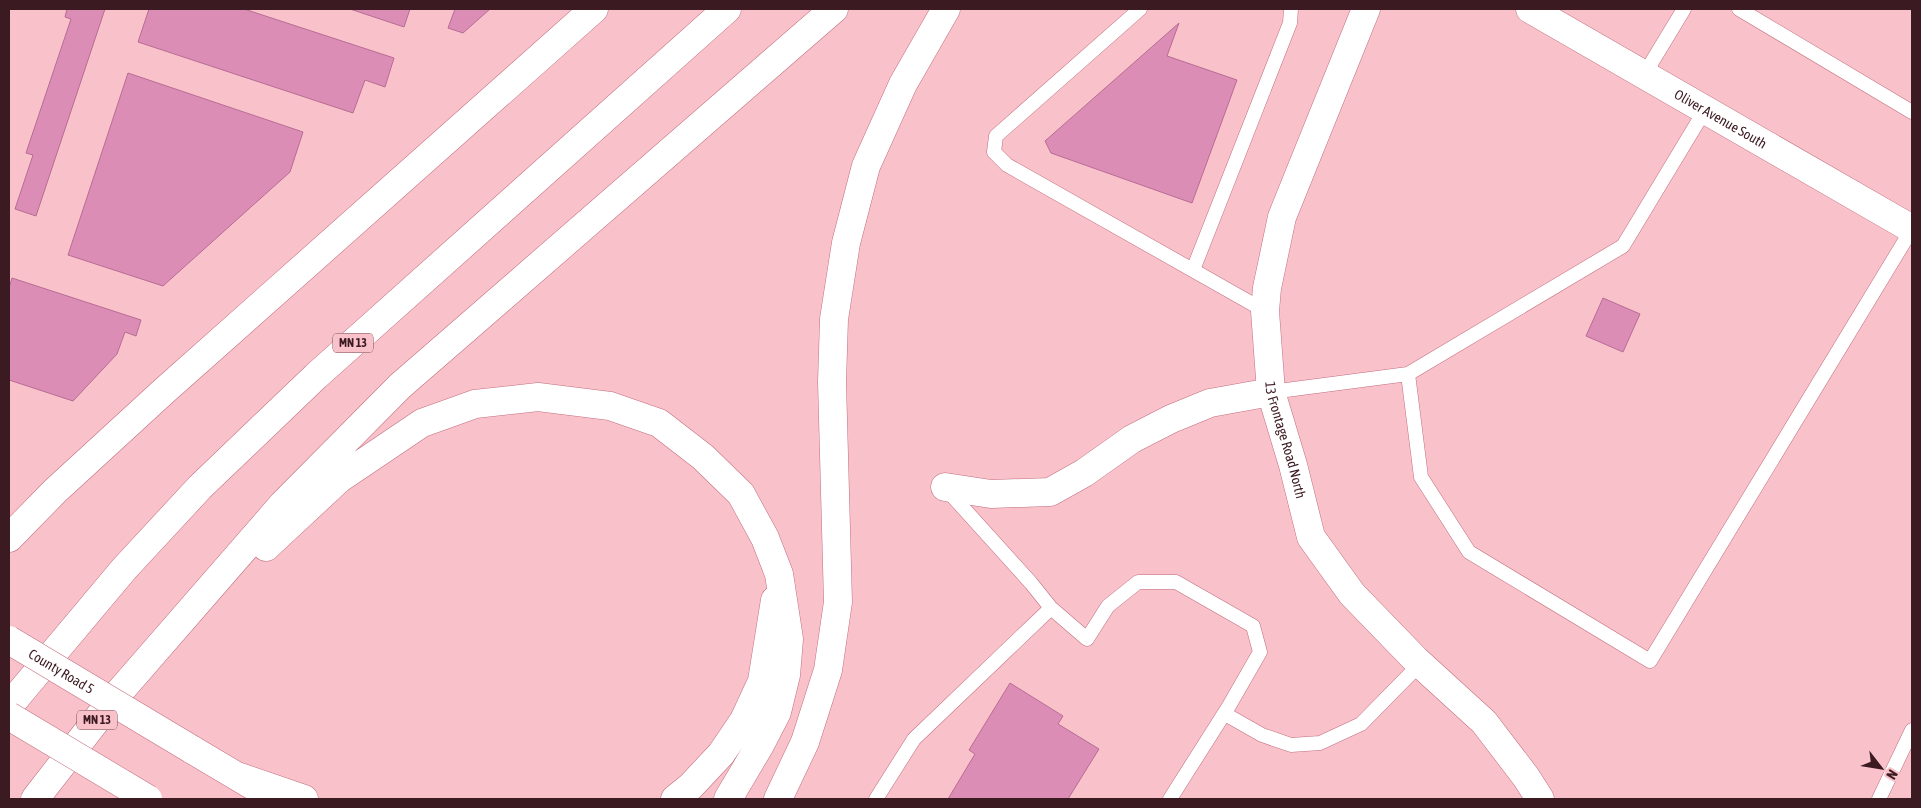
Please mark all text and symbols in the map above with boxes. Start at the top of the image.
street label: Oliver Avenue South [1672,86,1770,152]
road number: MN 13 [333,333,373,352]
street label: 13 Frontage Road North [1262,381,1309,500]
street label: County Road 5 [26,646,97,697]
road number: MN 13 [77,710,117,730]
north arrow [1856,743,1906,793]
text: N [1883,767,1901,782]

